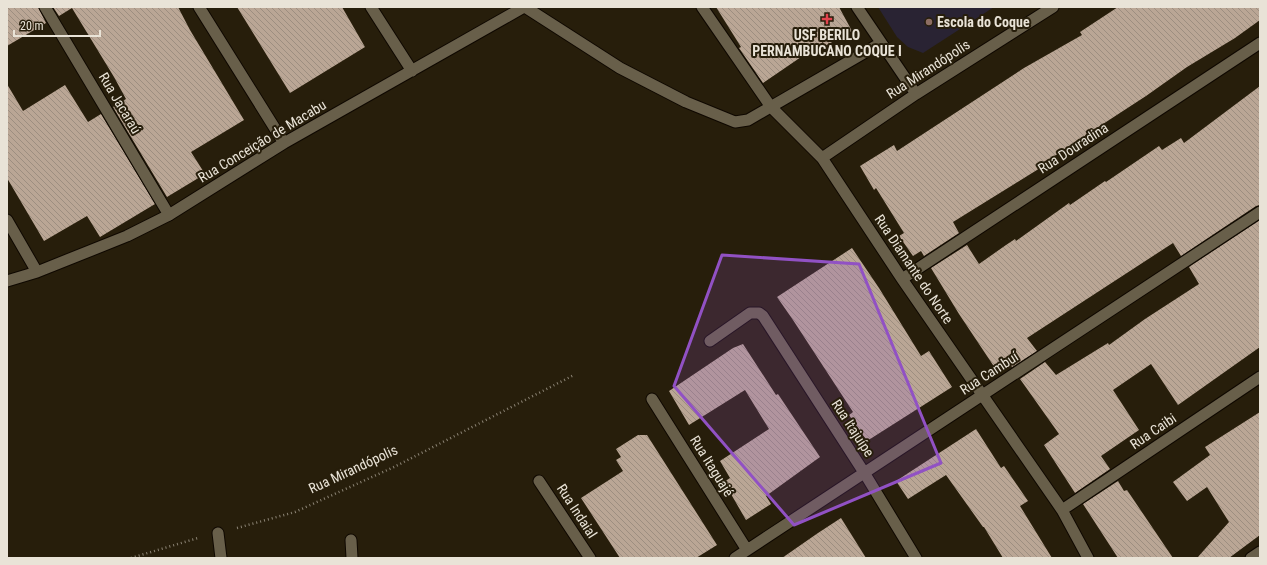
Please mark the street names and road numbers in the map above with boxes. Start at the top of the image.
street label: Rua Mirandópolis [883,36,973,102]
street label: Rua Jacaraú [96,70,144,136]
street label: Rua Conceição de Macabu [195,96,329,186]
street label: Rua Douradina [1035,119,1111,177]
street label: Rua Diamante do Norte [872,211,957,327]
street label: Rua Cambuí [957,348,1022,398]
street label: Rua Itajuípe [829,396,878,460]
street label: Rua Caibi [1127,410,1179,452]
street label: Rua Itaguajé [687,433,737,500]
street label: Rua Mirandópolis [306,441,400,497]
street label: Rua Indaial [554,481,600,541]

